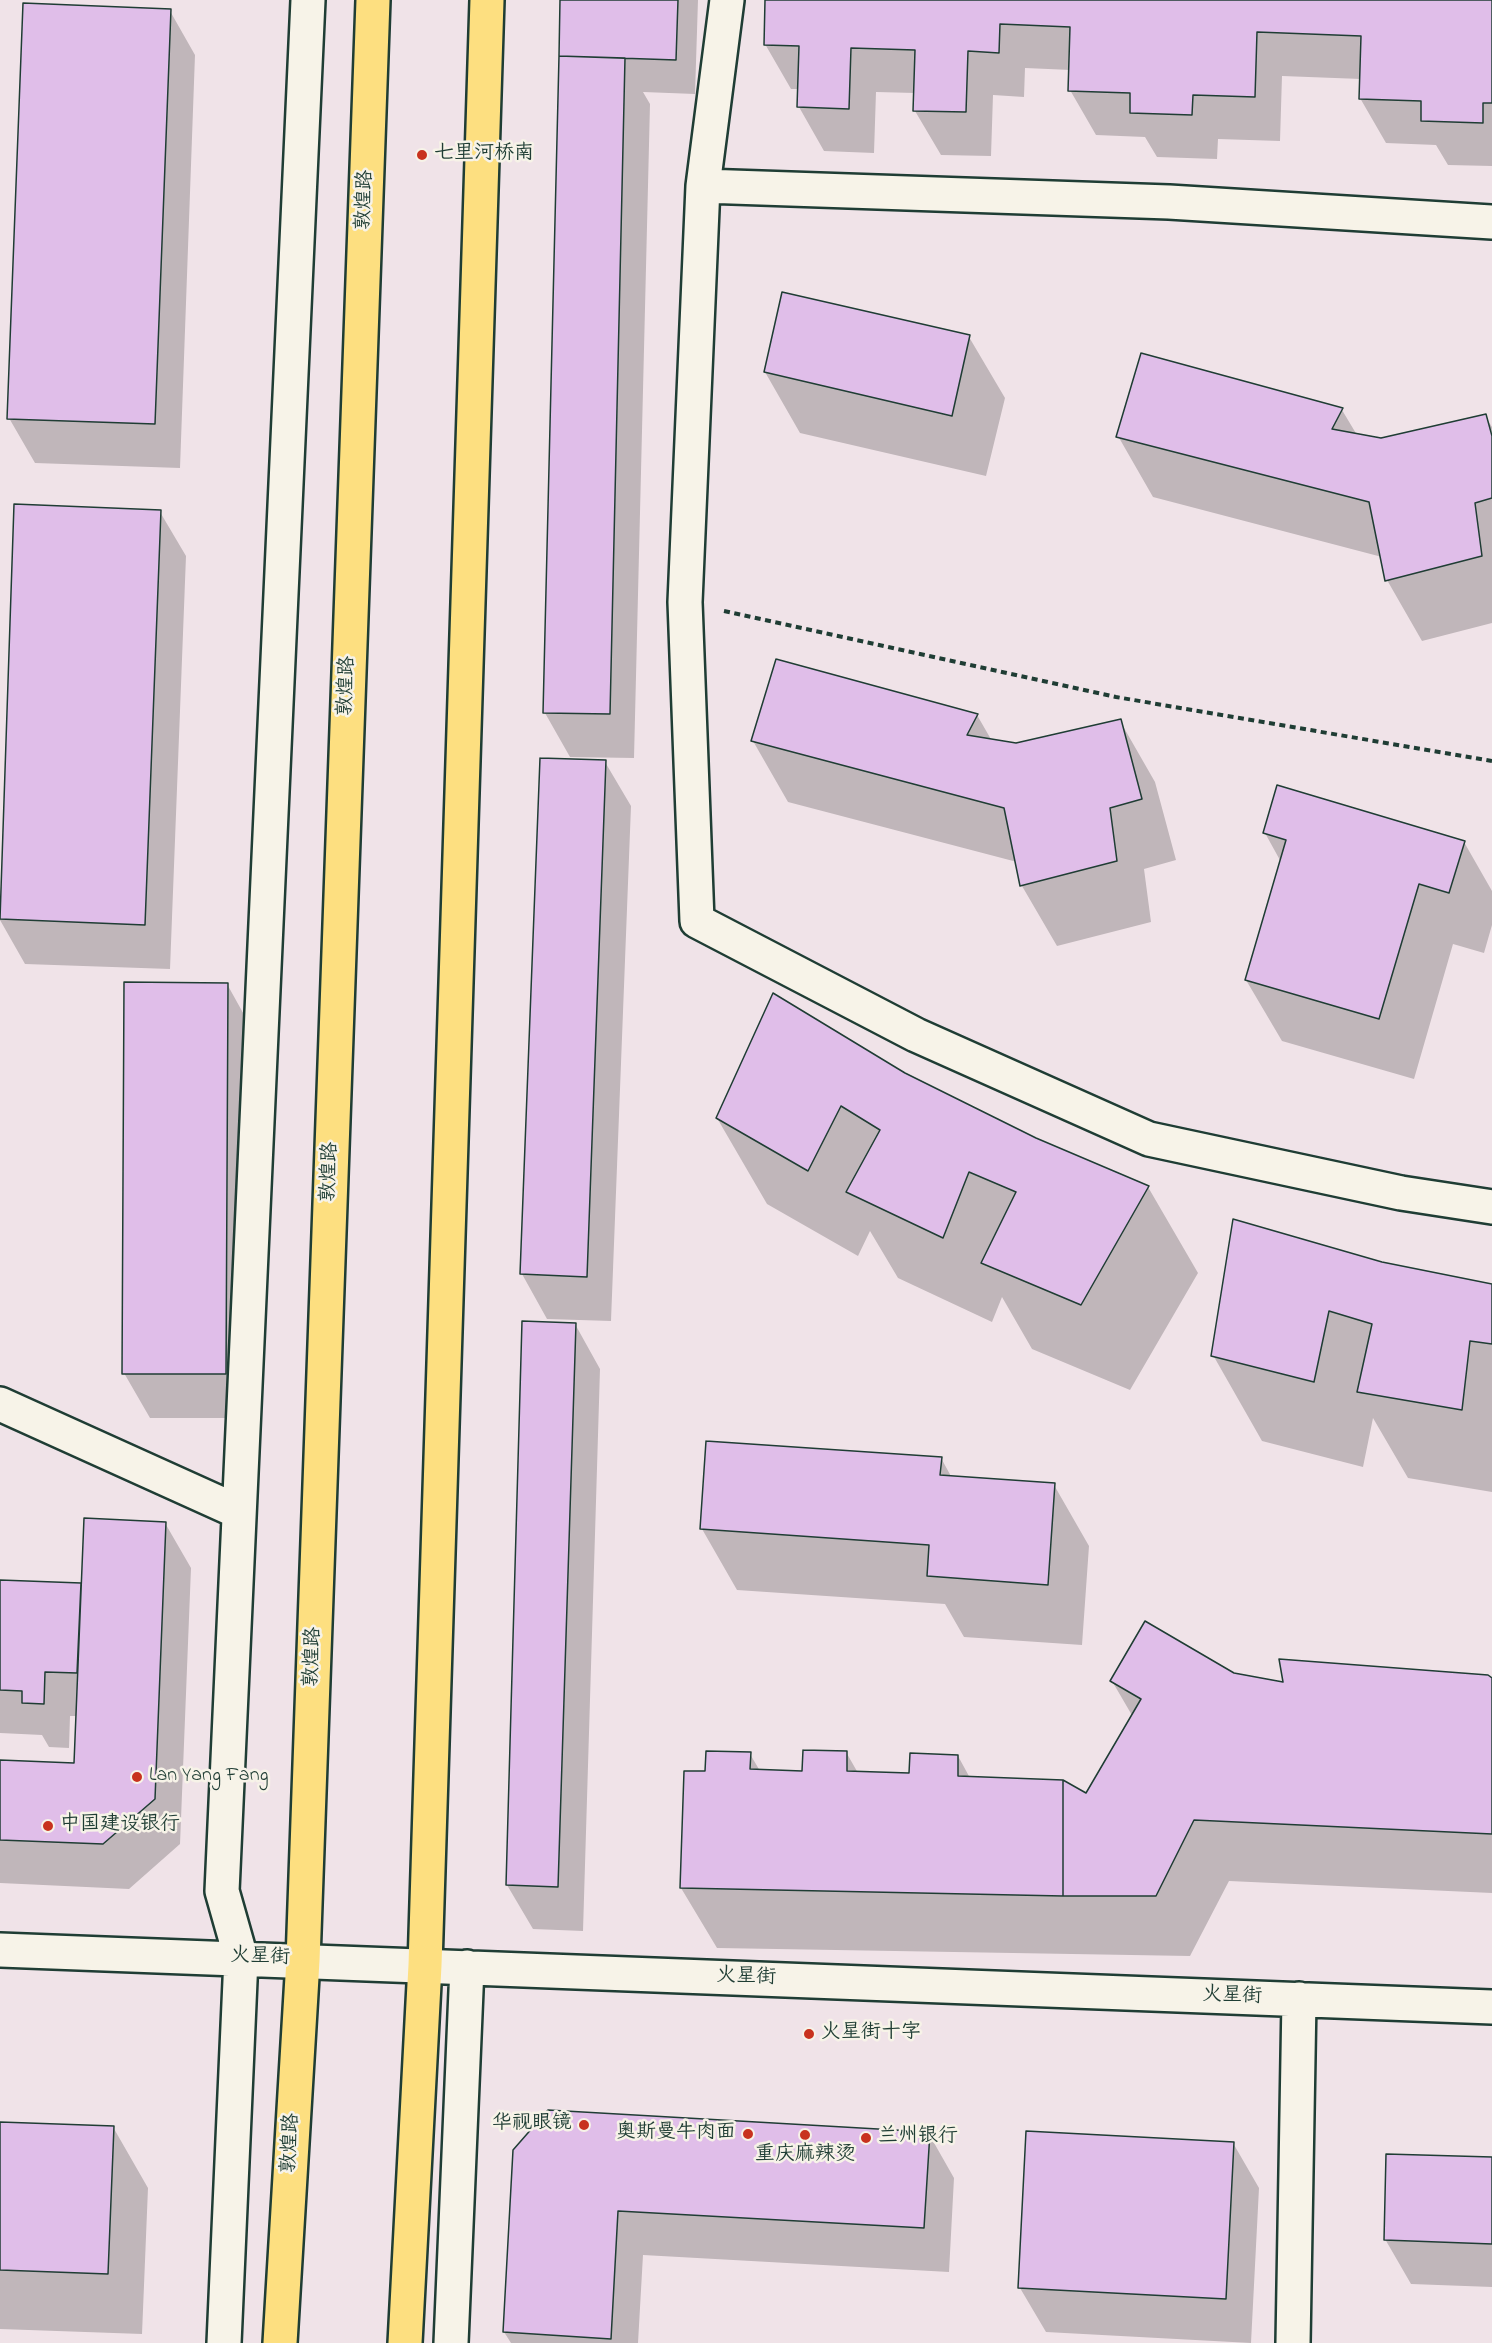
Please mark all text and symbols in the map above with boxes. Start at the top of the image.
place label: 七里河桥南 [434,143,534,167]
marker: 七里河桥南 [415,148,429,162]
street label: 敦煌路 [353,170,379,230]
street label: 敦煌路 [335,656,361,716]
street label: 敦煌路 [318,1142,344,1202]
street label: 敦煌路 [301,1627,327,1687]
place label: Lan Yang Fang [149,1765,269,1789]
marker: Lan Yang Fang [130,1770,144,1784]
place label: 中国建设银行 [60,1814,180,1838]
marker: 中国建设银行 [41,1819,55,1833]
street label: 火星街 [230,1945,290,1971]
street label: 火星街 [716,1965,776,1991]
street label: 火星街 [1202,1984,1262,2010]
place label: 火星街十字 [821,2022,921,2046]
marker: 火星街十字 [802,2027,816,2041]
street label: 敦煌路 [278,2112,306,2174]
place label: 华视眼镜 [492,2113,572,2137]
marker: 华视眼镜 [577,2118,591,2132]
place label: 奥斯曼牛肉面 [616,2122,736,2146]
place label: 兰州银行 [878,2126,958,2150]
marker: 奥斯曼牛肉面 [741,2127,755,2141]
marker: 重庆麻辣烫 [798,2128,812,2142]
marker: 兰州银行 [859,2131,873,2145]
place label: 重庆麻辣烫 [755,2144,855,2168]

